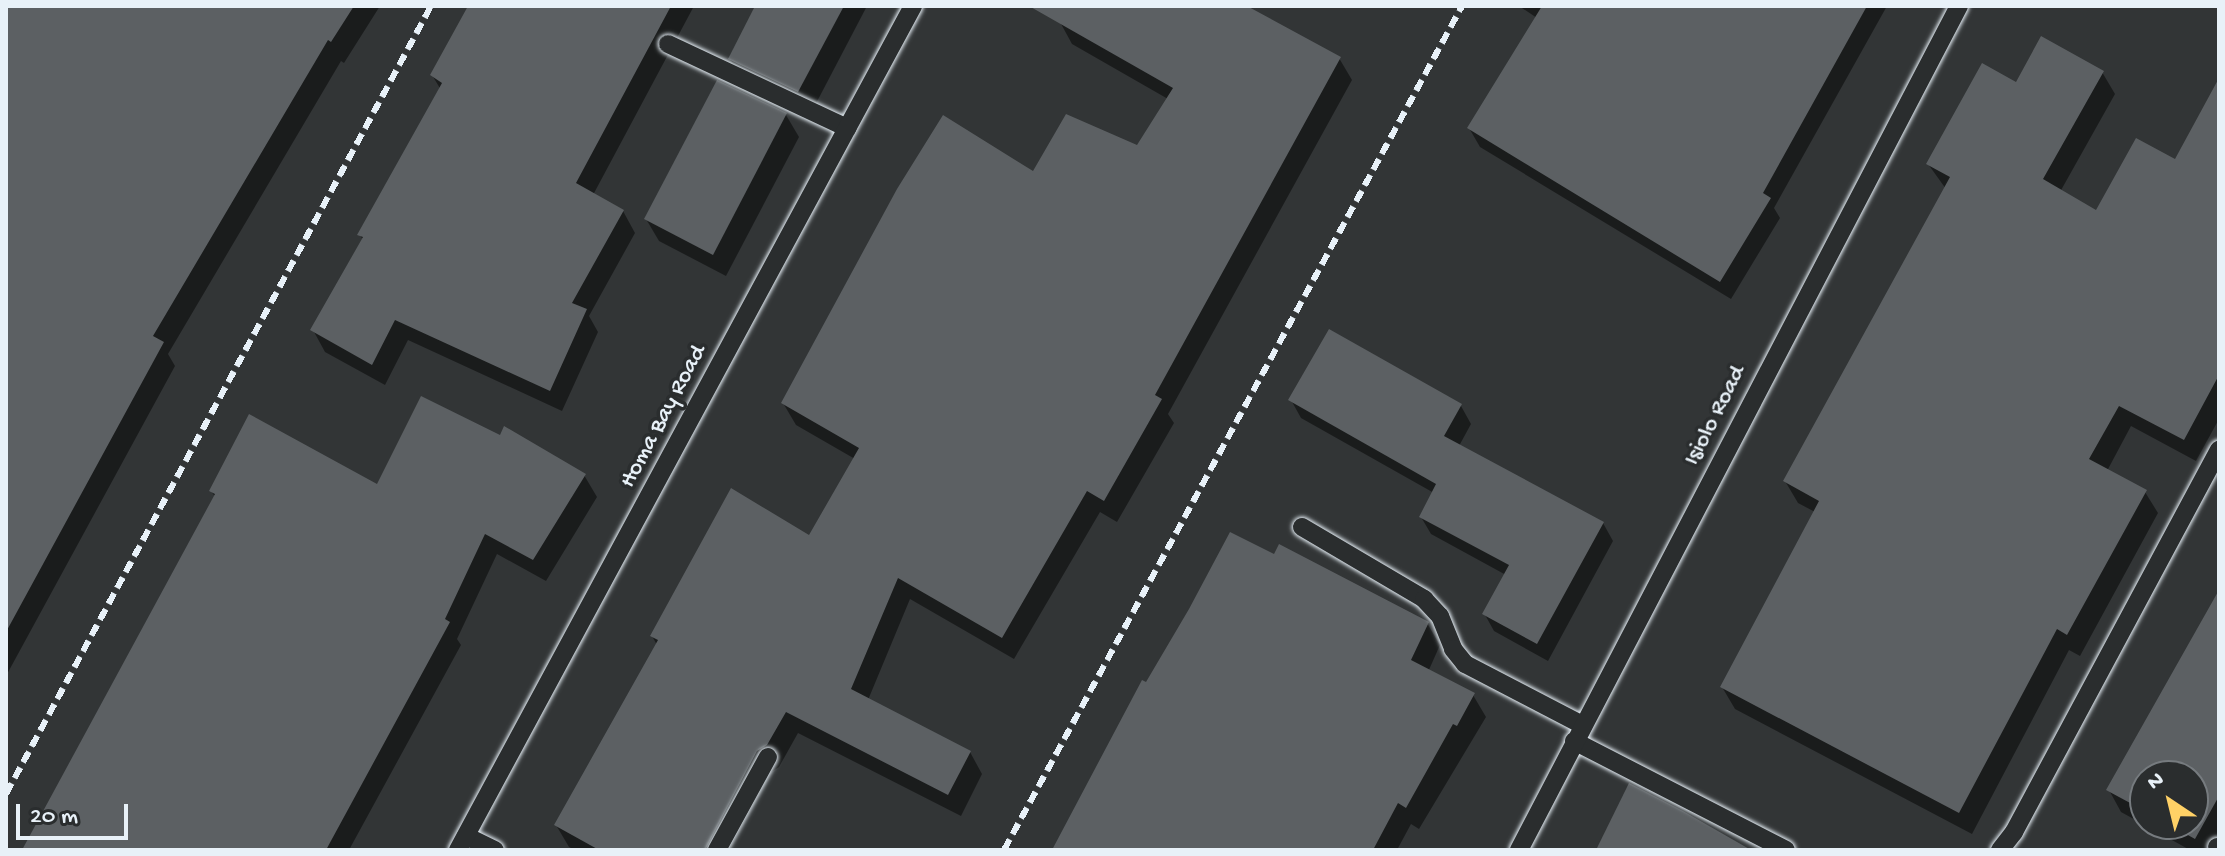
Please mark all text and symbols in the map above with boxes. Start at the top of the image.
street label: Homa Bay Road [614,341,714,493]
street label: Isiolo Road [1679,361,1753,471]
north arrow [2129,760,2209,840]
text: N [2143,767,2170,797]
scale bar [20,788,132,838]
text: 20 m [30,803,78,832]

